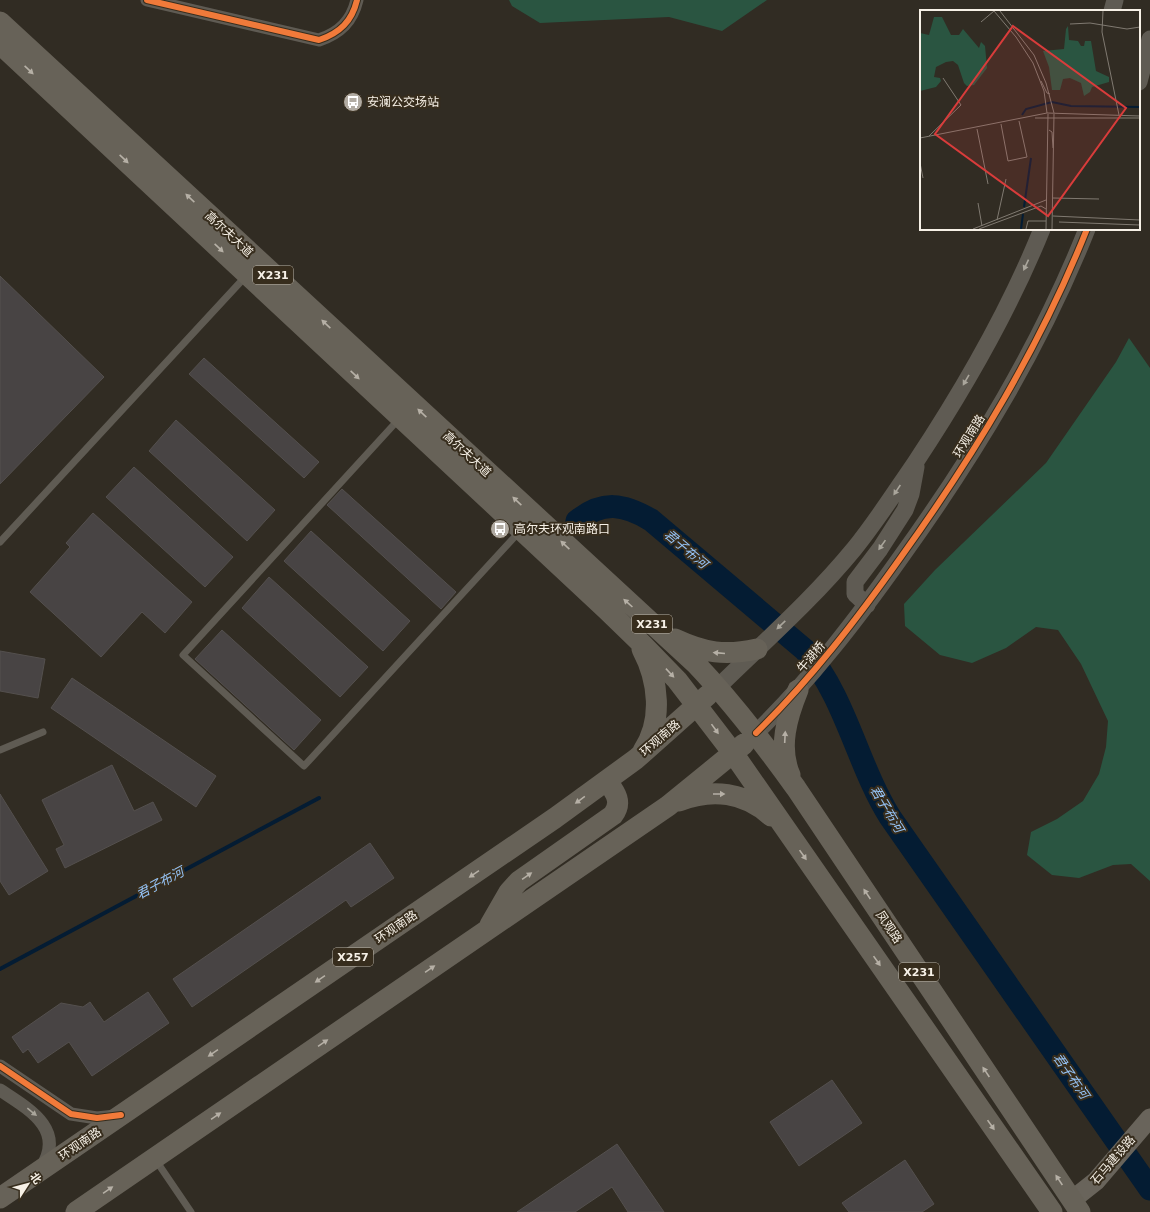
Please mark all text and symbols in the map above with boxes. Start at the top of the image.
inset map [920,10,1140,230]
one-way arrow [24,65,33,74]
bus stop icon: 安澜公交场站 [342,91,364,113]
place label: 安澜公交场站 [367,95,439,109]
one-way arrow [119,154,128,163]
one-way arrow [185,193,195,203]
street label: 高尔夫大道 [202,208,256,260]
one-way arrow [214,243,224,252]
one-way arrow [1023,259,1029,270]
road number: X231 [253,266,293,284]
one-way arrow [321,320,332,329]
one-way arrow [349,370,360,379]
one-way arrow [963,374,970,386]
one-way arrow [417,408,427,417]
street label: 环观南路 [950,412,988,460]
street label: 高尔夫大道 [440,428,494,480]
one-way arrow [893,484,901,495]
one-way arrow [512,496,522,506]
bus stop icon: 高尔夫环观南路口 [489,518,511,540]
place label: 高尔夫环观南路口 [514,522,610,536]
water label: 君子布河 [661,527,713,573]
one-way arrow [878,540,886,551]
one-way arrow [560,541,570,550]
one-way arrow [623,598,633,608]
road number: X231 [632,615,672,633]
one-way arrow [776,620,786,630]
street label: 牛湖桥 [794,639,828,675]
one-way arrow [713,649,725,656]
one-way arrow [665,667,674,678]
street label: 环观南路 [637,717,683,759]
one-way arrow [711,724,720,735]
one-way arrow [782,731,789,743]
water label: 君子布河 [867,783,908,838]
one-way arrow [713,791,726,797]
one-way arrow [575,796,586,804]
one-way arrow [799,849,807,860]
water label: 君子布河 [134,863,189,902]
one-way arrow [468,870,479,878]
one-way arrow [521,872,532,880]
one-way arrow [863,889,871,899]
street label: 环观南路 [372,908,420,946]
street label: 凤观路 [873,908,905,946]
road number: X257 [333,948,373,966]
one-way arrow [873,956,881,967]
road number: X231 [899,963,939,981]
one-way arrow [425,965,435,973]
one-way arrow [315,975,325,983]
one-way arrow [318,1039,328,1047]
one-way arrow [207,1049,219,1056]
water label: 君子布河 [1050,1050,1094,1104]
one-way arrow [982,1067,990,1077]
one-way arrow [26,1108,37,1117]
one-way arrow [210,1112,221,1120]
one-way arrow [987,1120,995,1131]
street label: 环观南路 [56,1125,104,1163]
street label: 石马建设路 [1088,1133,1138,1187]
north arrow [8,1164,48,1204]
text: 北 [27,1170,44,1187]
one-way arrow [1055,1174,1063,1185]
one-way arrow [103,1186,114,1194]

